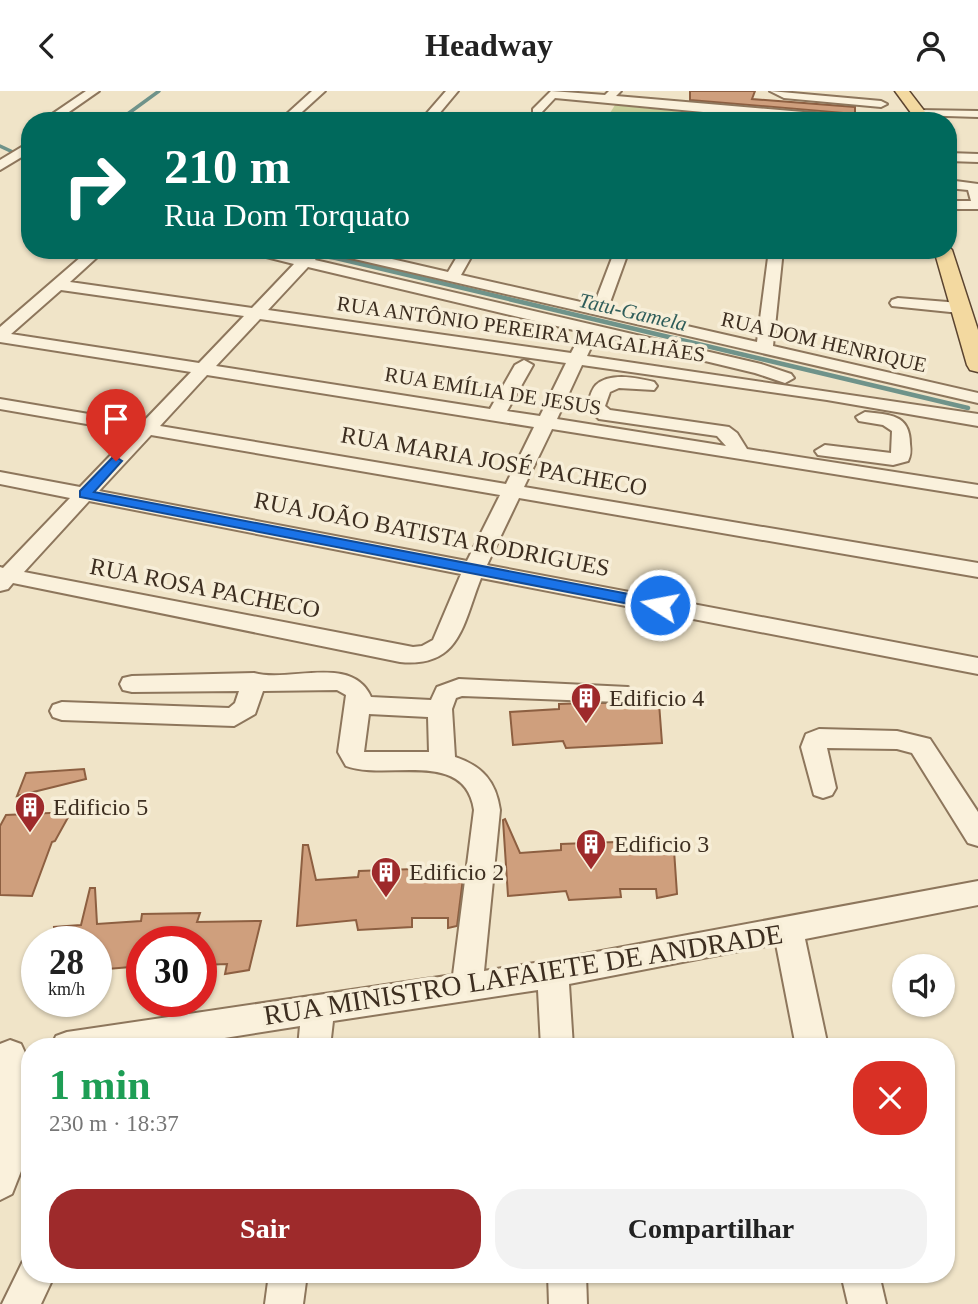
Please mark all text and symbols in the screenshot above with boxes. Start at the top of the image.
icon: back [28,27,66,65]
text: Headway [425,27,553,63]
icon: person [912,27,950,65]
text: 210 m [164,139,291,194]
icon: right [49,140,140,231]
text: Rua Dom Torquato [164,197,410,233]
water label: Tatu-Gamela [577,288,689,336]
street label: RUA ANTÔNIO PEREIRA MAGALHÃES [335,291,707,367]
street label: RUA DOM HENRIQUE [719,307,929,377]
street label: RUA EMÍLIA DE JESUS [383,362,603,420]
pin [86,389,146,461]
icon: arrive [97,400,135,438]
street label: RUA MARIA JOSÉ PACHECO [339,421,649,501]
street label: RUA JOÃO BATISTA RODRIGUES [252,487,612,581]
street label: RUA ROSA PACHECO [88,553,322,623]
position arrow [623,568,697,642]
building icon: Edificio 4 [569,681,603,725]
place label: Edificio 4 [609,685,704,711]
building icon: Edificio 5 [13,790,47,834]
place label: Edificio 5 [53,794,148,820]
building icon: Edificio 3 [574,827,608,871]
place label: Edificio 3 [614,831,709,857]
building icon: Edificio 2 [369,855,403,899]
place label: Edificio 2 [409,859,504,885]
street label: RUA MINISTRO LAFAIETE DE ANDRADE [261,918,785,1031]
speed limit sign: 30 [126,926,217,1017]
text: 28 [49,943,84,982]
map controls [892,954,955,1017]
button: sound [892,954,955,1017]
text: km/h [48,979,85,999]
button: close [853,1061,927,1135]
text: 1 min [49,1062,151,1108]
text: 230 m · 18:37 [49,1111,179,1136]
button: Sair [49,1189,481,1269]
button: Compartilhar [495,1189,927,1269]

